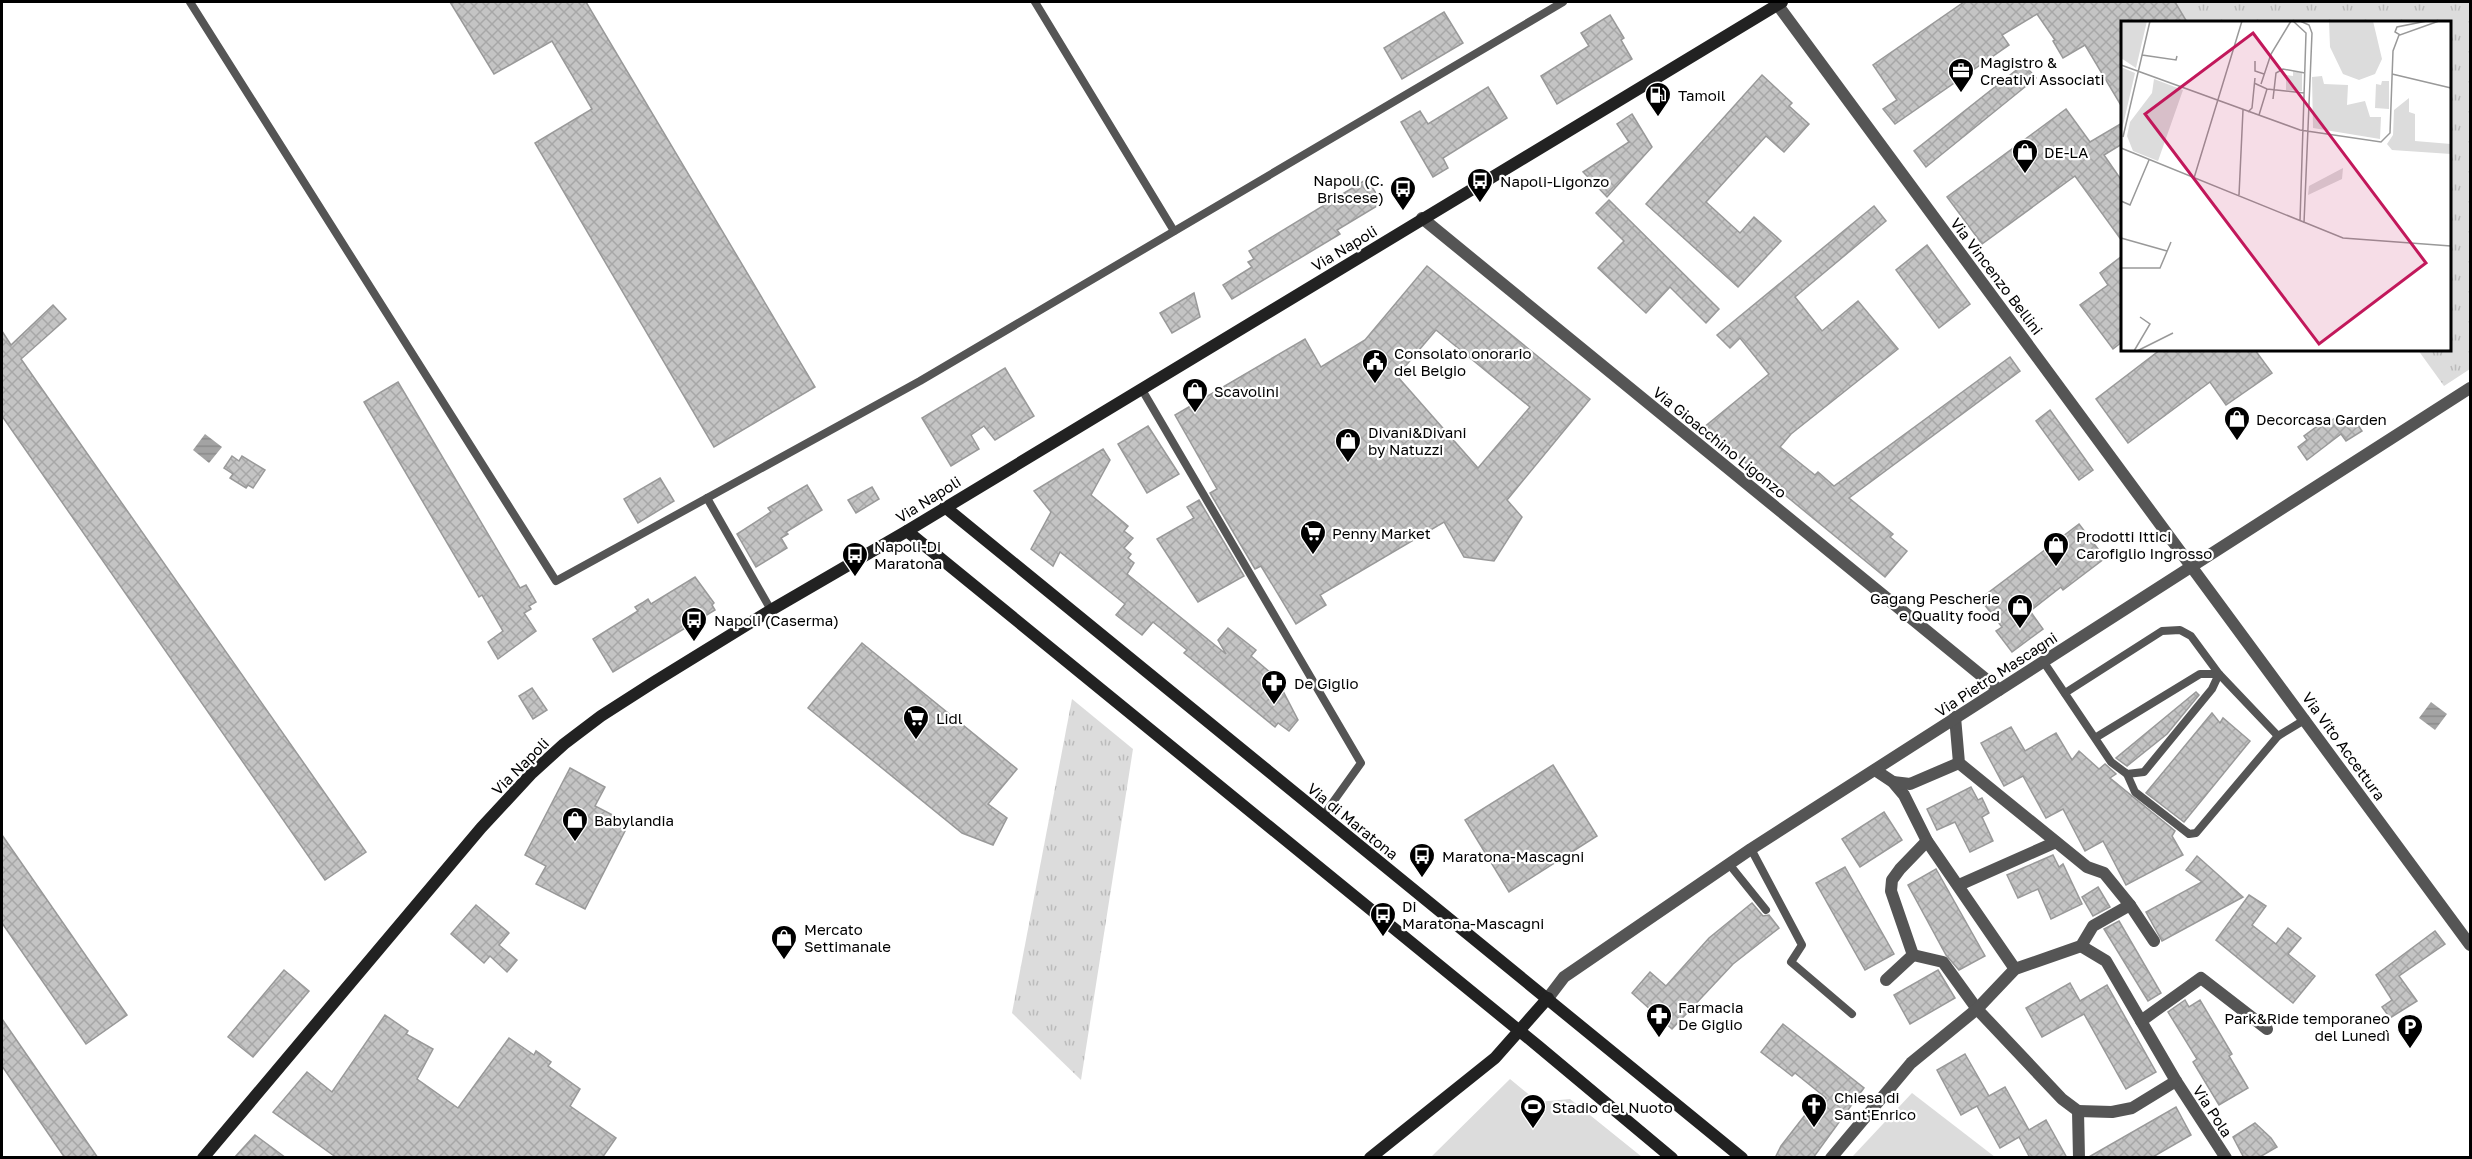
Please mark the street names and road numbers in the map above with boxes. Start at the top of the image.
street label: Via Vincenzo Bellini [1947,214,2047,338]
street label: Via Napoli [1308,221,1380,275]
street label: Via Gioacchino Ligonzo [1650,383,1790,501]
street label: Via Napoli [892,472,964,526]
street label: Via Pietro Mascagni [1932,628,2060,720]
street label: Via Vito Accettura [2299,688,2389,804]
street label: Via Napoli [488,734,552,798]
street label: Via di Maratona [1304,779,1402,863]
street label: Via Pola [2190,1082,2236,1140]

